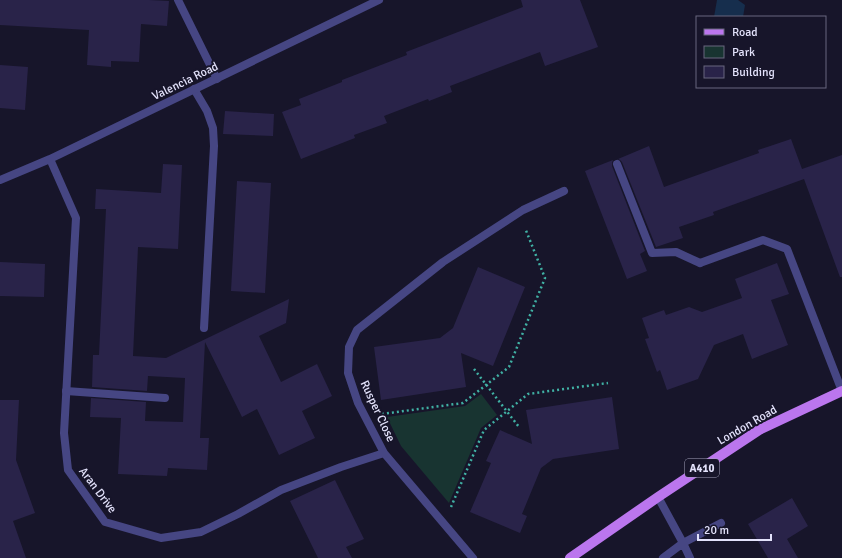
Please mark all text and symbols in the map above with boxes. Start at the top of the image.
legend [696,16,826,88]
text: Road [732,25,758,40]
text: Park [732,45,755,60]
street label: Valencia Road [150,59,221,104]
text: Building [732,65,775,80]
street label: Rusper Close [357,378,398,444]
street label: London Road [715,402,780,448]
road number: A410 [685,459,719,477]
street label: Aran Drive [75,464,120,516]
scale bar [698,516,771,542]
text: 20 m [704,523,729,538]

